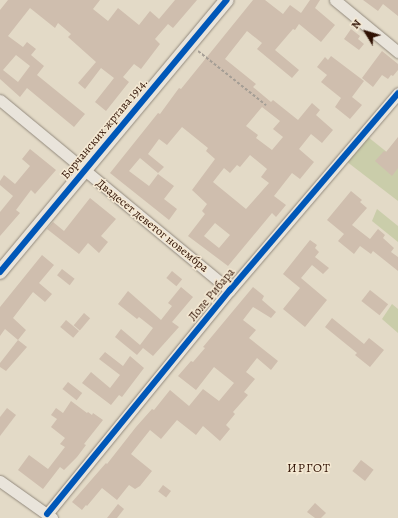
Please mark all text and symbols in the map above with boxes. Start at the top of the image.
north arrow [346,12,386,52]
text: N [348,17,365,32]
street label: Борчанских жртава 1914. [59,76,151,182]
street label: Двадесет деветог новембра [93,176,211,276]
street label: Лоле Рибара [186,266,238,324]
district label: ИРГОТ [287,460,331,476]

